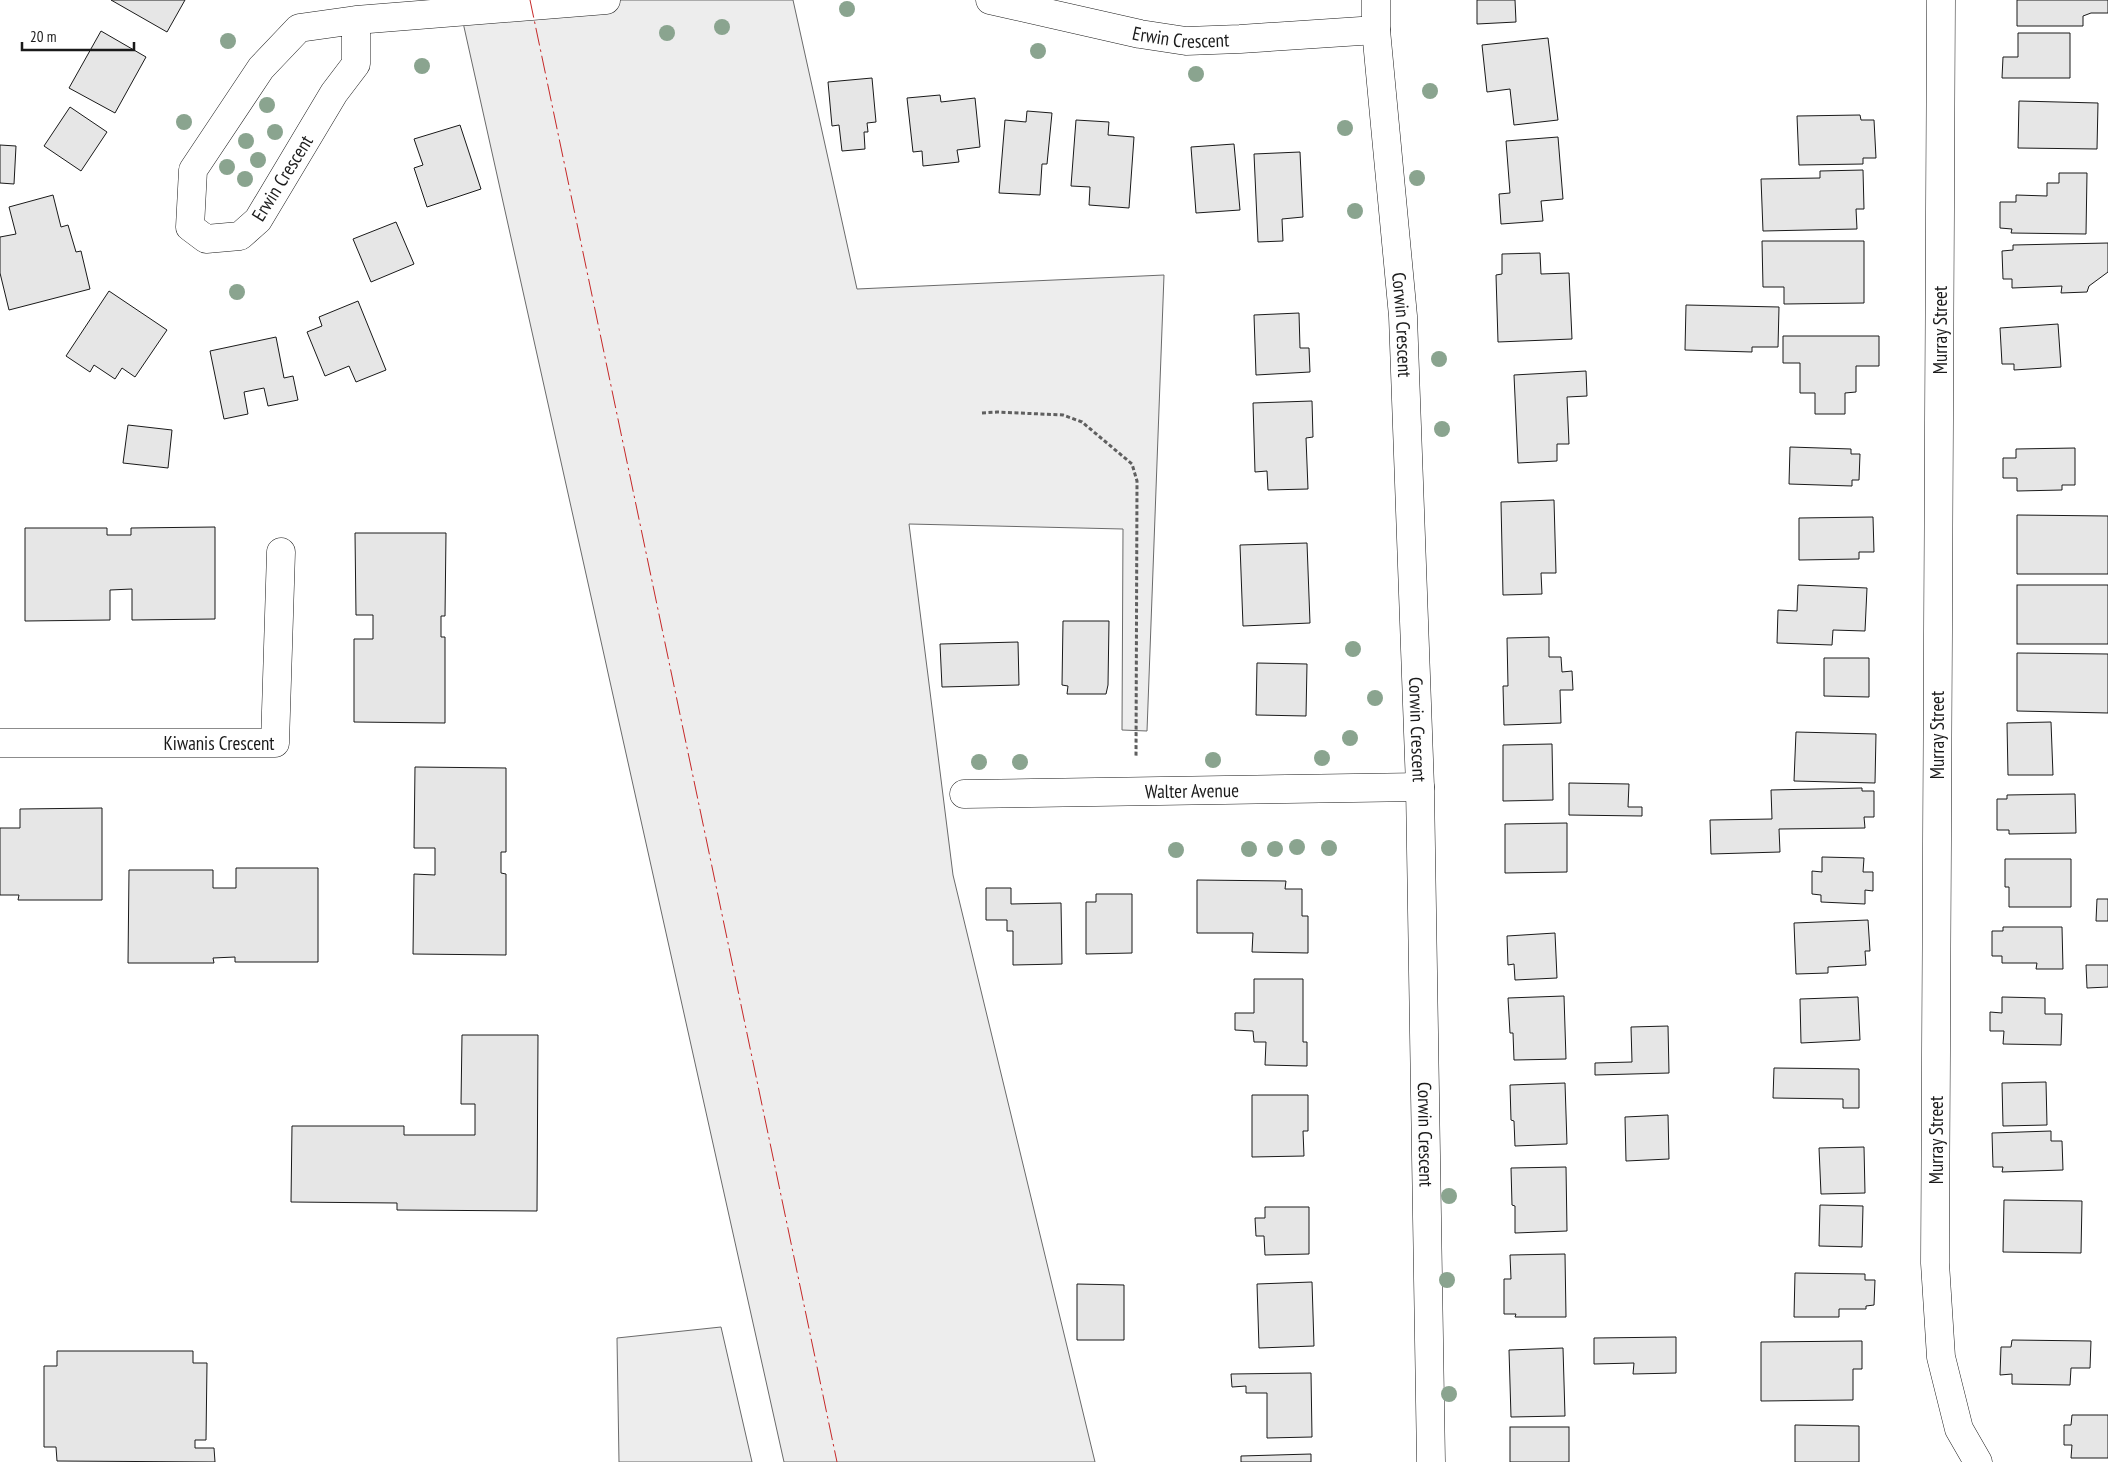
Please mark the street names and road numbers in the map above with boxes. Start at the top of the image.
street label: Erwin Crescent [1130,21,1230,53]
street label: Erwin Crescent [246,130,318,225]
street label: Corwin Crescent [1387,271,1417,378]
street label: Murray Street [1928,285,1952,374]
street label: Corwin Crescent [1404,676,1432,783]
street label: Murray Street [1925,690,1949,779]
street label: Kiwanis Crescent [163,731,275,755]
street label: Walter Avenue [1145,778,1239,803]
street label: Corwin Crescent [1413,1082,1439,1188]
street label: Murray Street [1924,1095,1948,1184]

